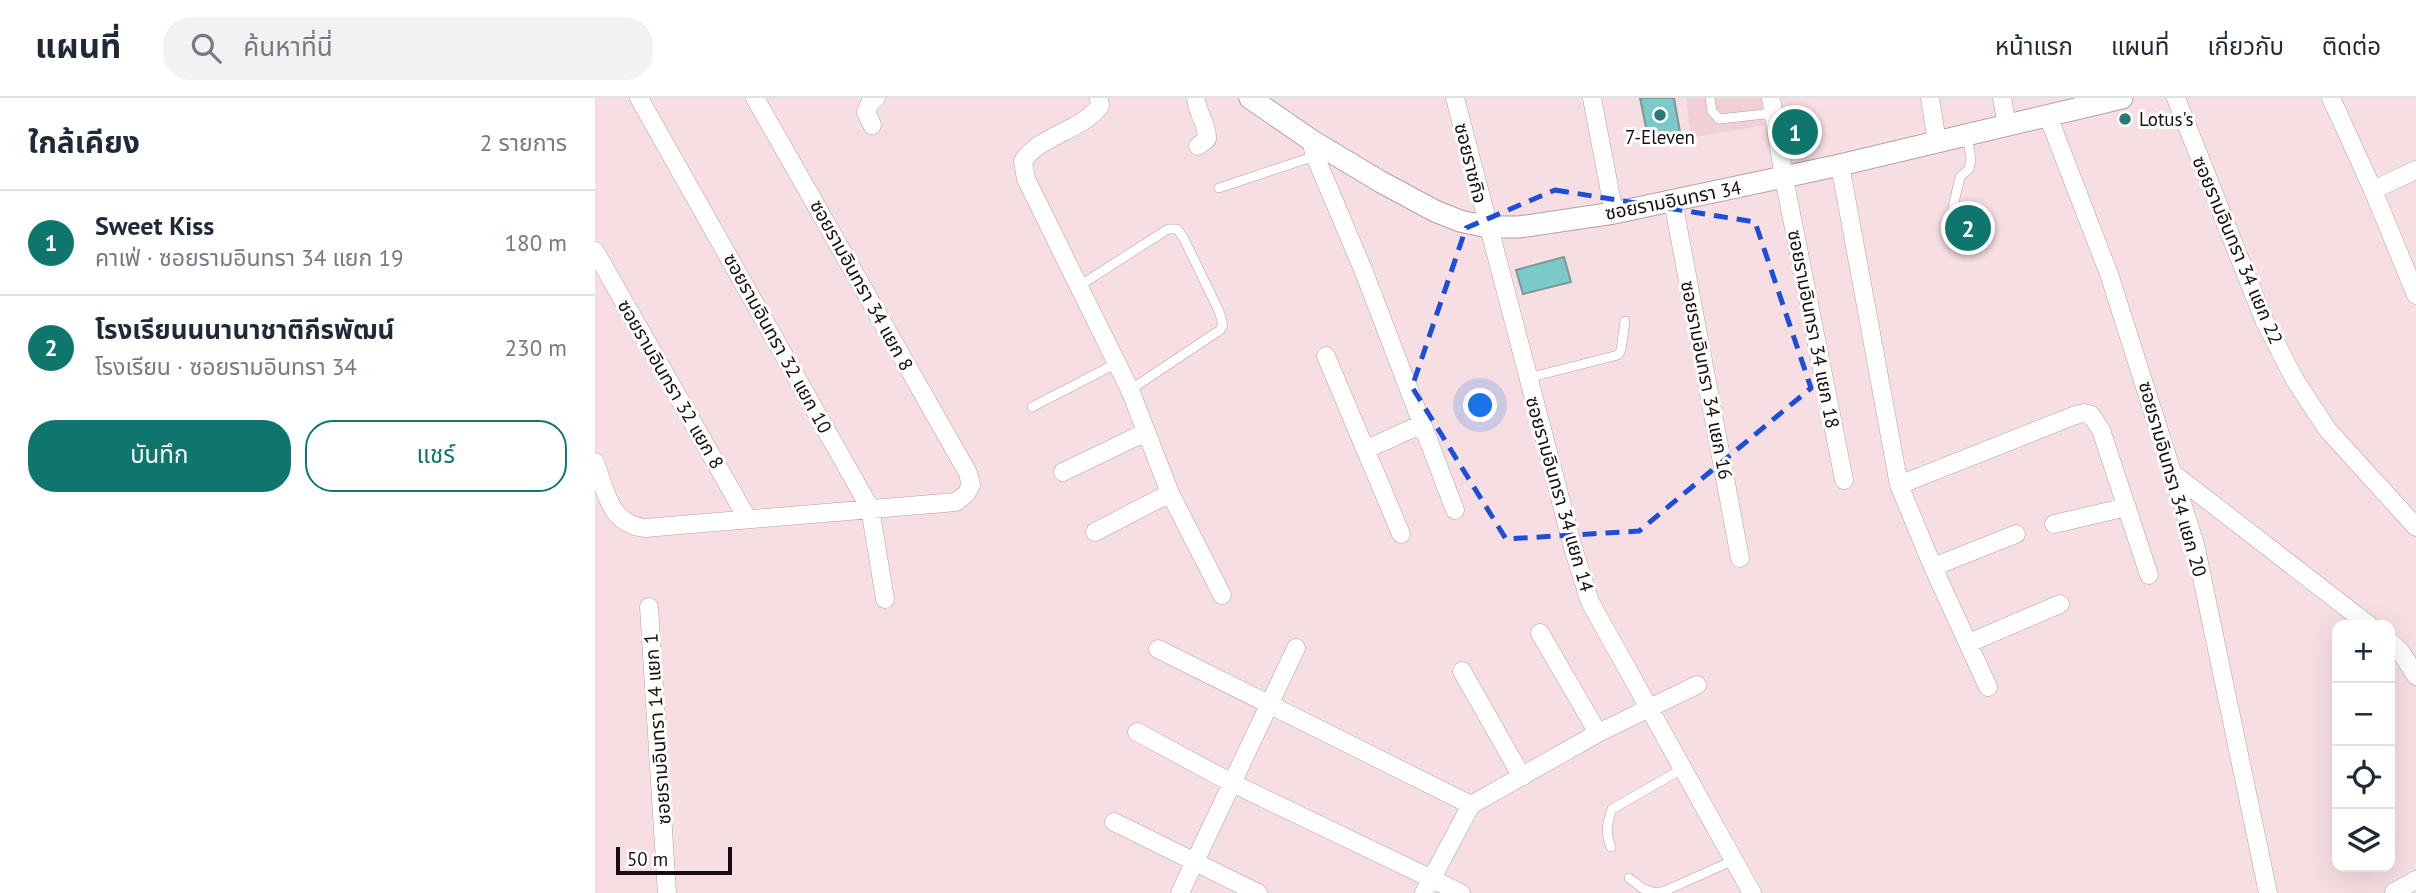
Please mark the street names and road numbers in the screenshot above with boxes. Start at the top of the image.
street label: ซอยราชกิจ [1449,120,1493,206]
street label: ซอยรามอินทรา 34 แยก 22 [2187,152,2289,348]
street label: ซอยรามอินทรา 34 [1603,175,1743,225]
street label: ซอยรามอินทรา 34 แยก 8 [805,195,919,375]
street label: ซอยรามอินทรา 34 แยก 18 [1783,228,1845,430]
street label: ซอยรามอินทรา 32 แยก 10 [719,249,837,437]
street label: ซอยรามอินทรา 34 แยก 16 [1676,279,1738,481]
street label: ซอยรามอินทรา 32 แยก 8 [613,295,729,473]
street label: ซอยรามอินทรา 34 แยก 20 [2134,379,2212,579]
street label: ซอยรามอินทรา 34 แยก 14 [1521,394,1599,594]
street label: ซอยรามอินทรา 14 แยก 1 [638,633,676,825]

